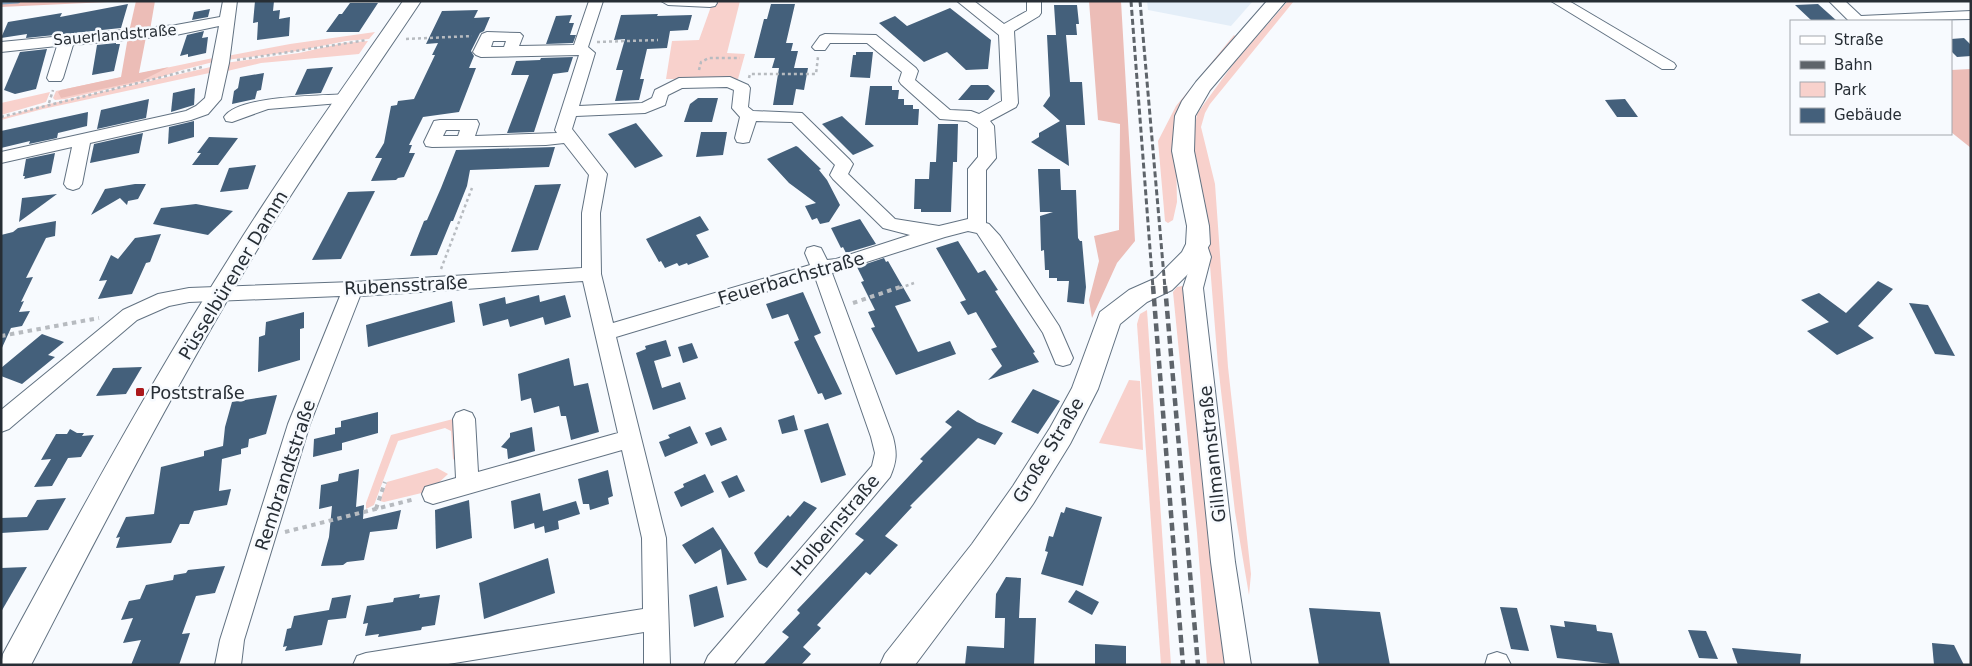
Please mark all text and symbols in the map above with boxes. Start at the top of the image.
legend [1790,20,1952,135]
street label: Sauerlandstraße [53,21,177,49]
text: Straße [1834,31,1883,49]
text: Bahn [1834,56,1873,74]
text: Park [1834,81,1867,99]
text: Gebäude [1834,106,1902,124]
street label: Püsselbürener Damm [174,187,292,363]
street label: Feuerbachstraße [715,247,867,309]
street label: Rubensstraße [344,271,468,299]
place label: Poststraße [150,382,245,403]
street label: Gillmannstraße [1194,384,1230,524]
marker: Poststraße [134,386,146,398]
street label: Große Straße [1008,393,1088,507]
street label: Rembrandtstraße [251,397,319,553]
street label: Holbeinstraße [787,470,883,580]

